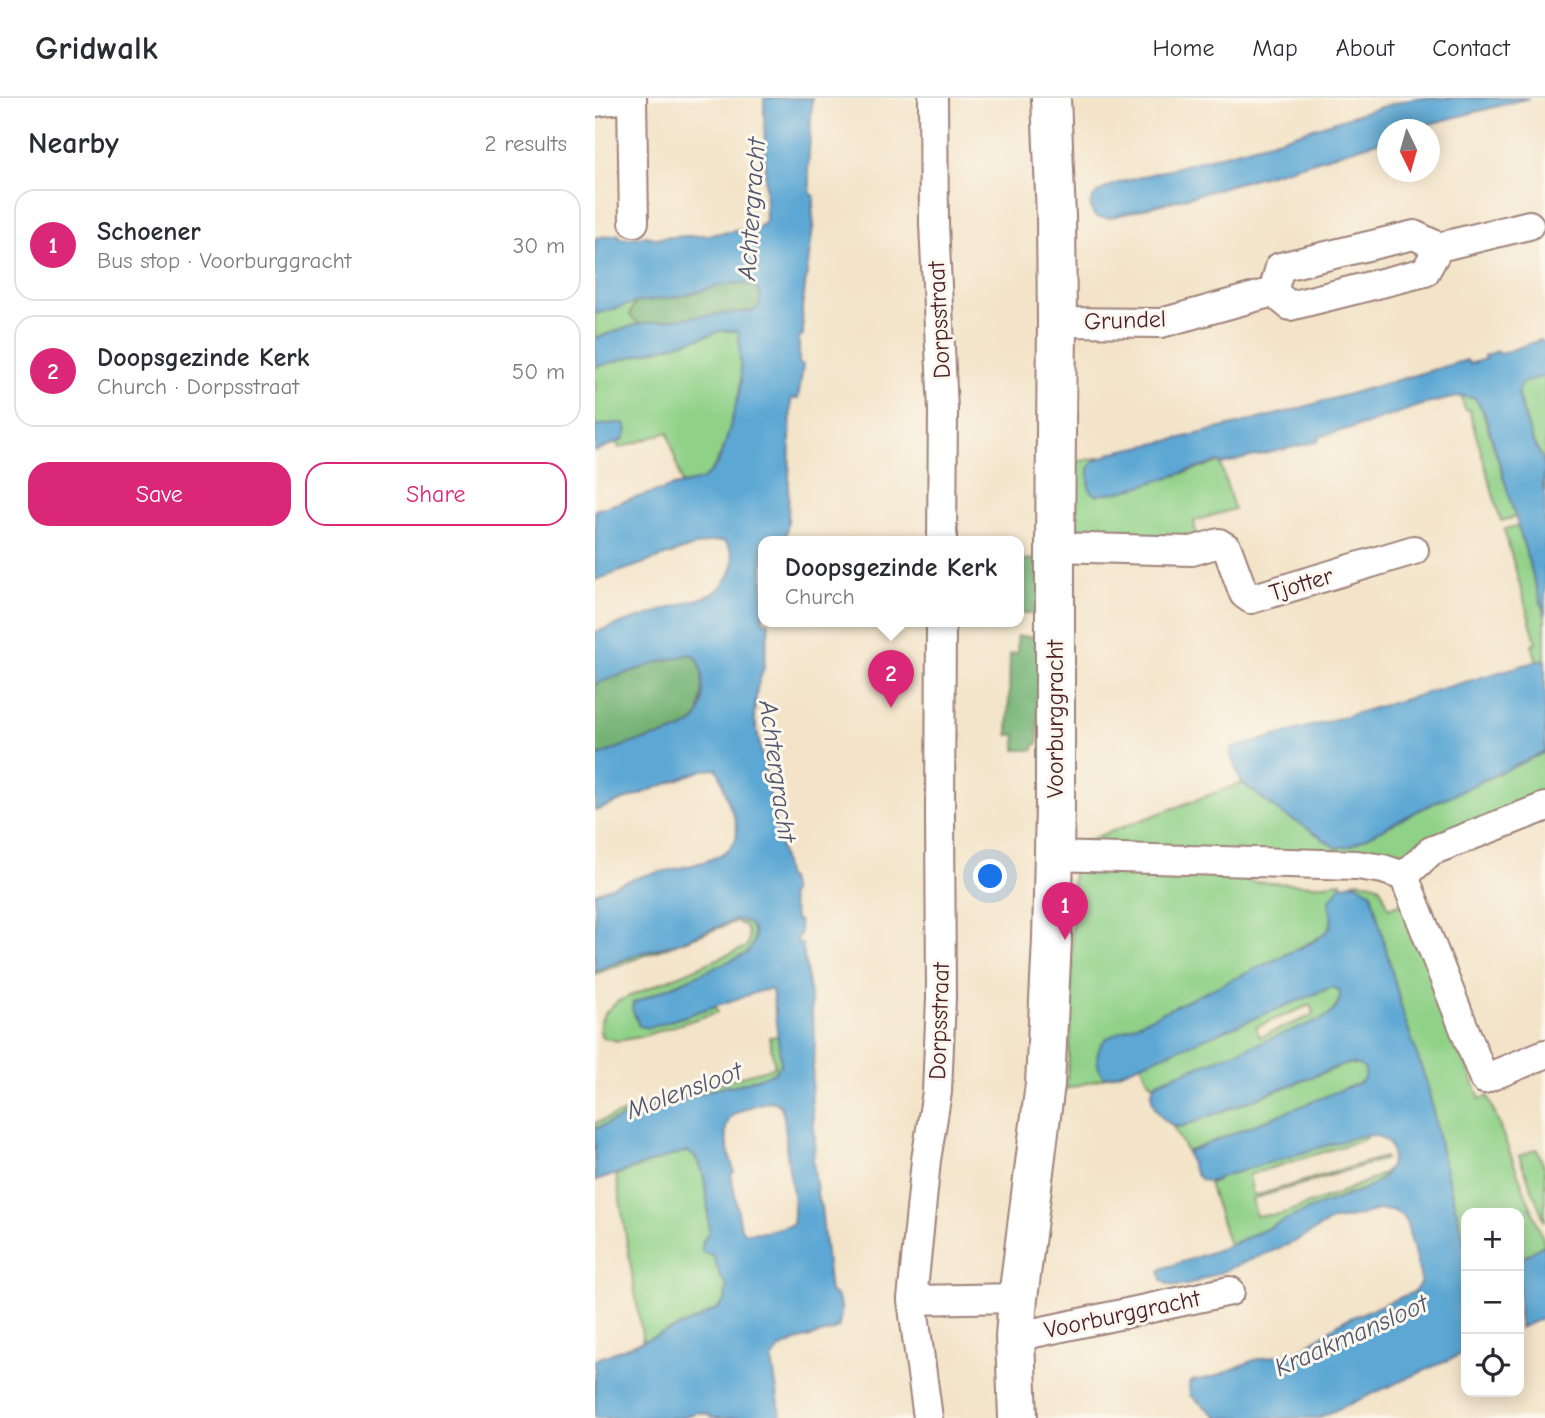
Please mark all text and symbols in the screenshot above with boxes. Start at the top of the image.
text: Gridwalk [35,29,158,67]
text: Home [1153,34,1214,62]
text: Map [1252,34,1298,62]
text: About [1336,34,1394,62]
text: Contact [1432,34,1510,62]
north arrow [1377,119,1440,182]
text: Nearby [28,126,119,161]
text: 2 results [485,130,567,157]
water label: Achtergracht [732,135,772,282]
text: Schoener [97,217,201,247]
text: 1 [48,232,58,259]
text: 30 m [513,232,565,259]
text: Bus stop · Voorburggracht [97,247,351,274]
street label: Dorpsstraat [922,260,956,379]
street label: Grundel [1083,305,1167,335]
text: Doopsgezinde Kerk [97,343,309,373]
text: 2 [47,358,59,385]
text: 50 m [512,358,565,385]
text: Church · Dorpsstraat [97,373,299,400]
button: Save [28,462,291,526]
button: Share [305,462,567,526]
popup [758,536,1024,627]
text: Doopsgezinde Kerk [785,553,997,583]
street label: Tjotter [1266,561,1337,607]
text: Church [785,583,855,610]
street label: Voorburggracht [1041,639,1069,798]
pin: 2 [868,650,914,708]
water label: Achtergracht [752,697,802,846]
your location [973,859,1007,893]
pin: 1 [1042,882,1088,940]
street label: Dorpsstraat [923,961,955,1080]
water label: Molensloot [621,1056,748,1126]
map controls [1461,1208,1524,1397]
button: + [1461,1208,1524,1271]
button: − [1461,1271,1524,1334]
street label: Voorburggracht [1042,1284,1204,1344]
water label: Kraakmansloot [1270,1288,1434,1383]
button: locate [1461,1334,1524,1397]

